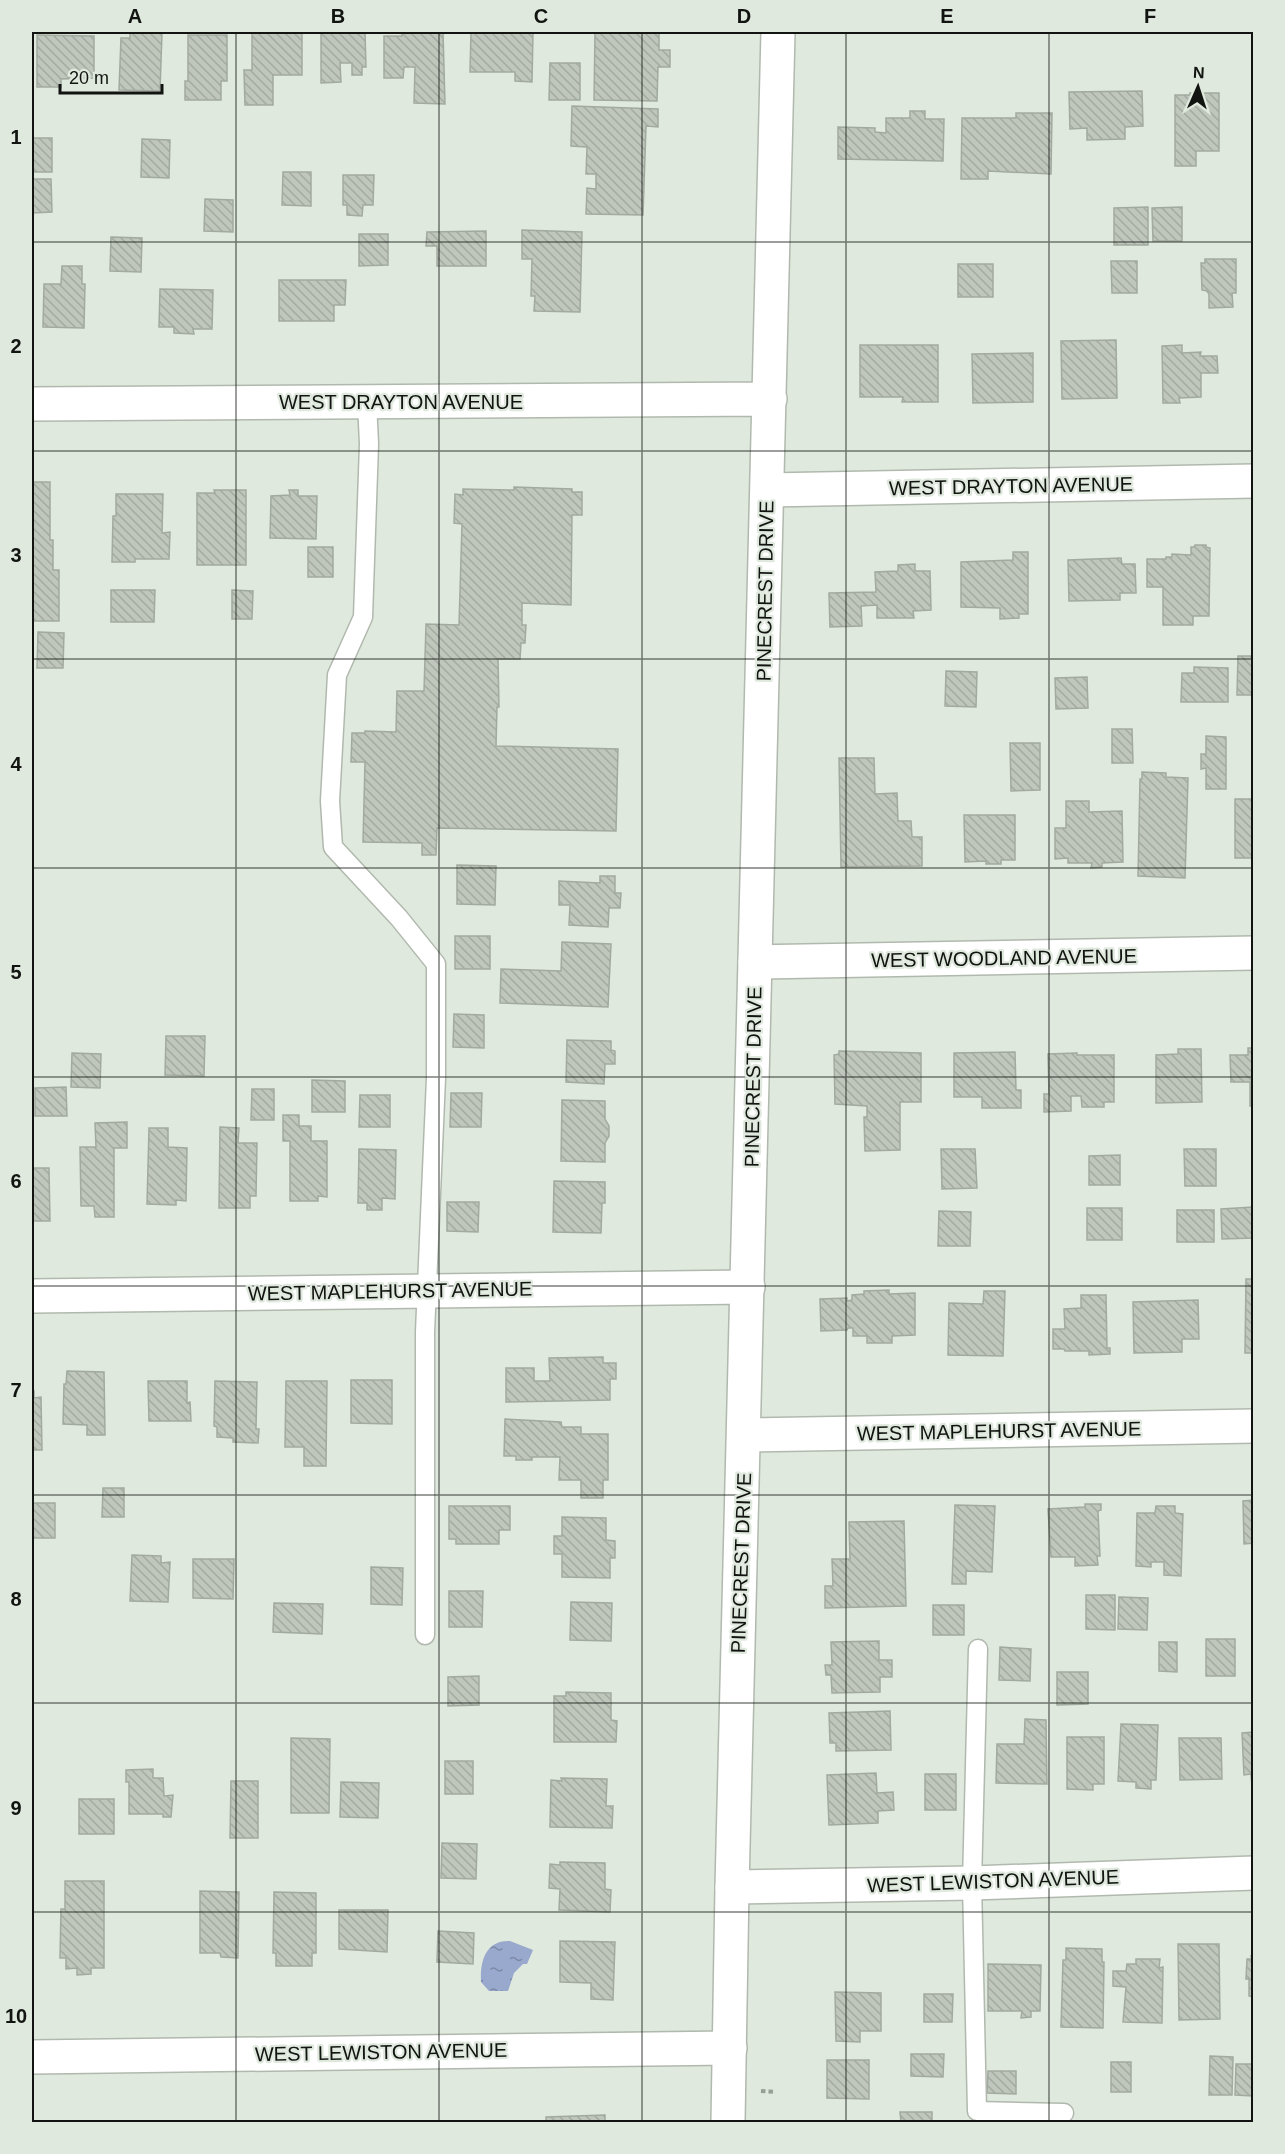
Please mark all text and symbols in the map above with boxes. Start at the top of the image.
text: A [128,5,142,27]
text: B [331,5,345,27]
text: C [534,5,548,27]
text: D [737,5,751,27]
text: E [940,5,954,27]
text: F [1144,5,1156,27]
scale bar [60,57,162,95]
north arrow [1168,57,1228,117]
text: N [1193,64,1205,81]
text: 20 m [69,68,109,88]
text: 1 [10,126,22,148]
text: 2 [10,335,22,357]
street label: WEST DRAYTON AVENUE [279,391,523,413]
street label: WEST DRAYTON AVENUE [889,473,1133,499]
street label: PINECREST DRIVE [752,500,778,682]
text: 3 [10,544,22,566]
text: 4 [10,753,22,775]
street label: WEST WOODLAND AVENUE [871,945,1137,971]
text: 5 [10,961,22,983]
street label: PINECREST DRIVE [740,986,766,1168]
text: 6 [10,1170,22,1192]
street label: WEST MAPLEHURST AVENUE [248,1278,532,1304]
text: 7 [10,1379,22,1401]
street label: WEST MAPLEHURST AVENUE [857,1418,1141,1444]
street label: PINECREST DRIVE [727,1472,755,1654]
text: 8 [10,1588,22,1610]
text: 9 [10,1797,22,1819]
street label: WEST LEWISTON AVENUE [867,1866,1119,1896]
text: 10 [5,2005,27,2027]
street label: WEST LEWISTON AVENUE [255,2039,507,2065]

